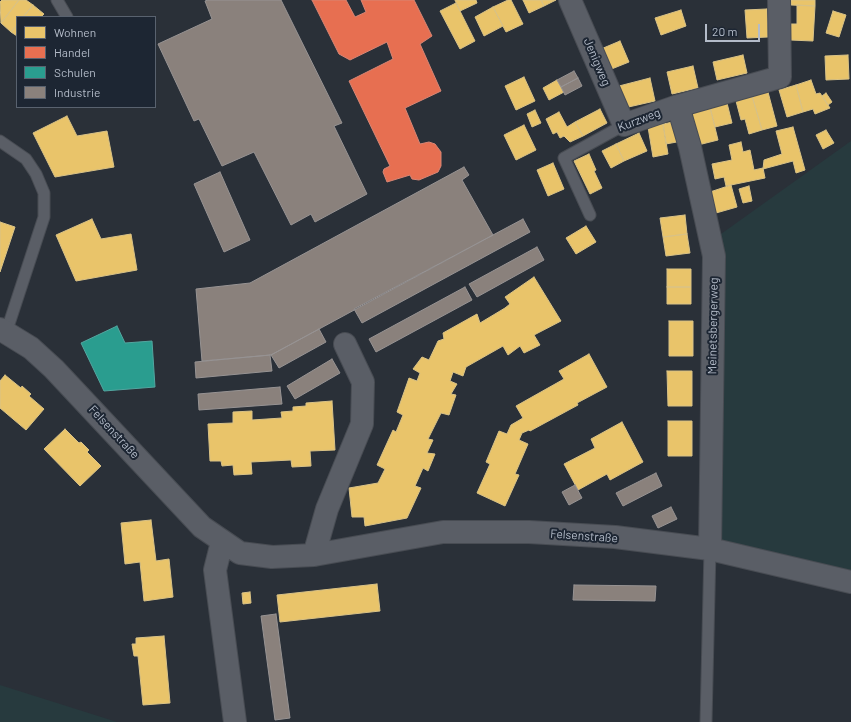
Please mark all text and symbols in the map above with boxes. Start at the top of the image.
legend [16,16,156,108]
scale bar [707,16,762,42]
text: 20 m [712,24,738,38]
text: Wohnen [54,25,96,39]
street label: Jenigweg [581,36,613,88]
text: Handel [54,45,90,59]
text: Schulen [54,65,96,79]
text: Industrie [54,85,100,99]
street label: Kurzweg [616,105,662,135]
street label: Meinetsbergerweg [705,278,721,374]
street label: Felsenstraße [86,402,142,462]
street label: Felsenstraße [550,526,618,546]

